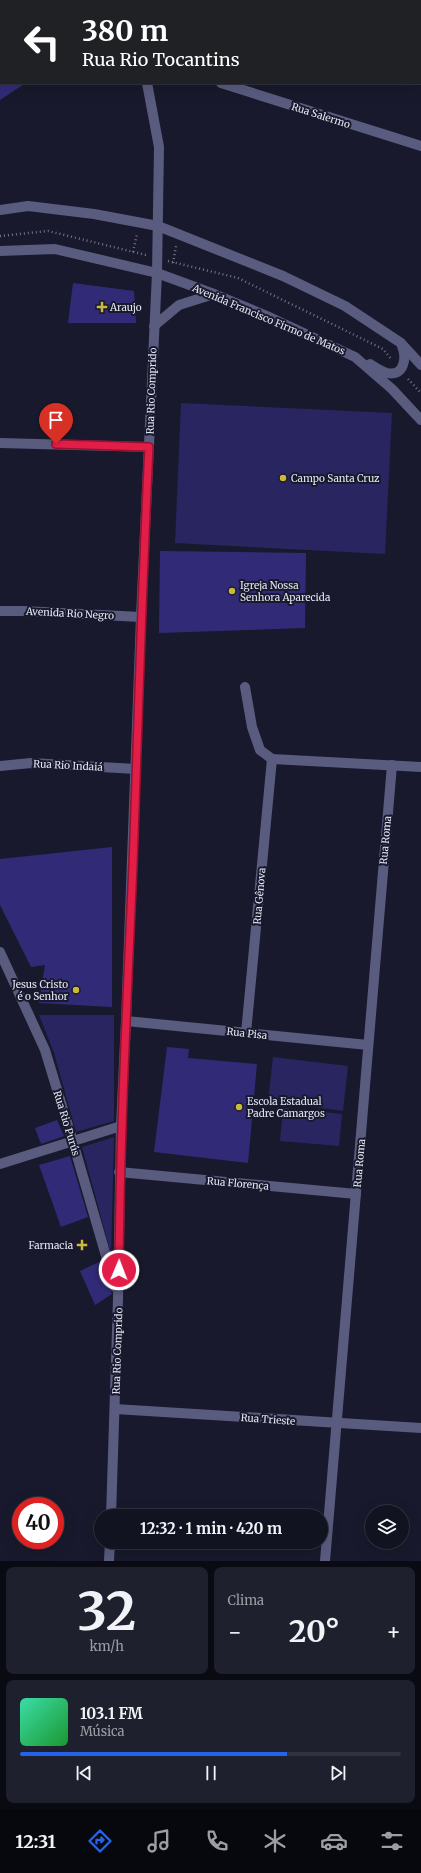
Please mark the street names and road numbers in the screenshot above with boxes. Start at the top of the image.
street label: Rua Salermo [290,100,352,131]
street label: Avenida Francisco Firmo de Matos [190,281,347,358]
street label: Rua Rio Comprido [143,347,160,435]
street label: Avenida Rio Negro [25,605,115,622]
street label: Rua Rio Indaiá [33,757,104,774]
street label: Rua Roma [377,815,394,865]
street label: Rua Gênova [251,866,269,925]
street label: Rua Pisa [226,1025,269,1042]
street label: Rua Rio Purús [50,1089,83,1157]
street label: Rua Roma [351,1138,368,1188]
street label: Rua Florença [206,1174,270,1193]
street label: Rua Rio Comprido [109,1307,126,1395]
street label: Rua Trieste [240,1411,296,1428]

